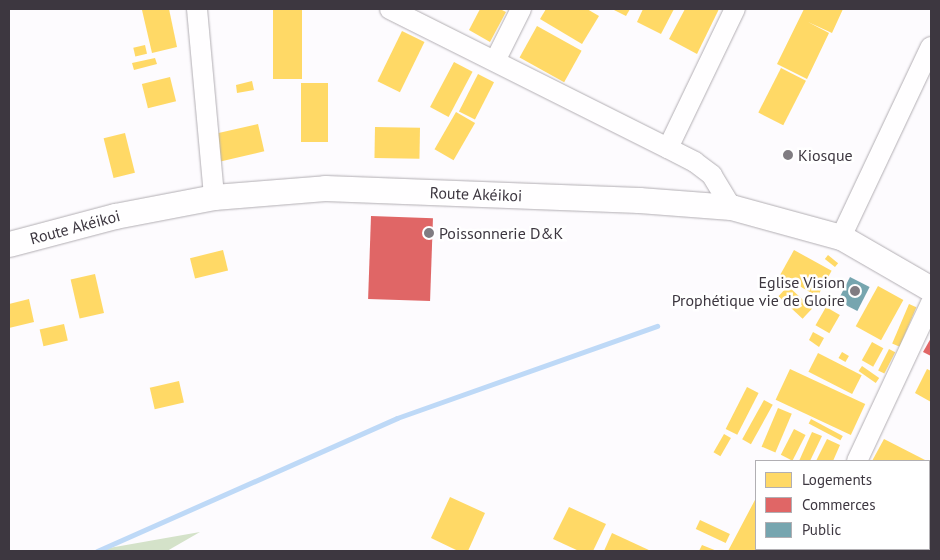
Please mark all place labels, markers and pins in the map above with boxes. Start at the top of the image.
place label: Kiosque [798,145,853,165]
marker: Kiosque [782,149,794,161]
place label: Poissonnerie D&K [439,223,563,243]
marker: Poissonnerie D&K [423,227,435,239]
place label: Eglise Vision Prophétique vie de Gloire [671,272,845,310]
marker: Eglise Vision Prophétique vie de Gloire [849,285,861,297]

